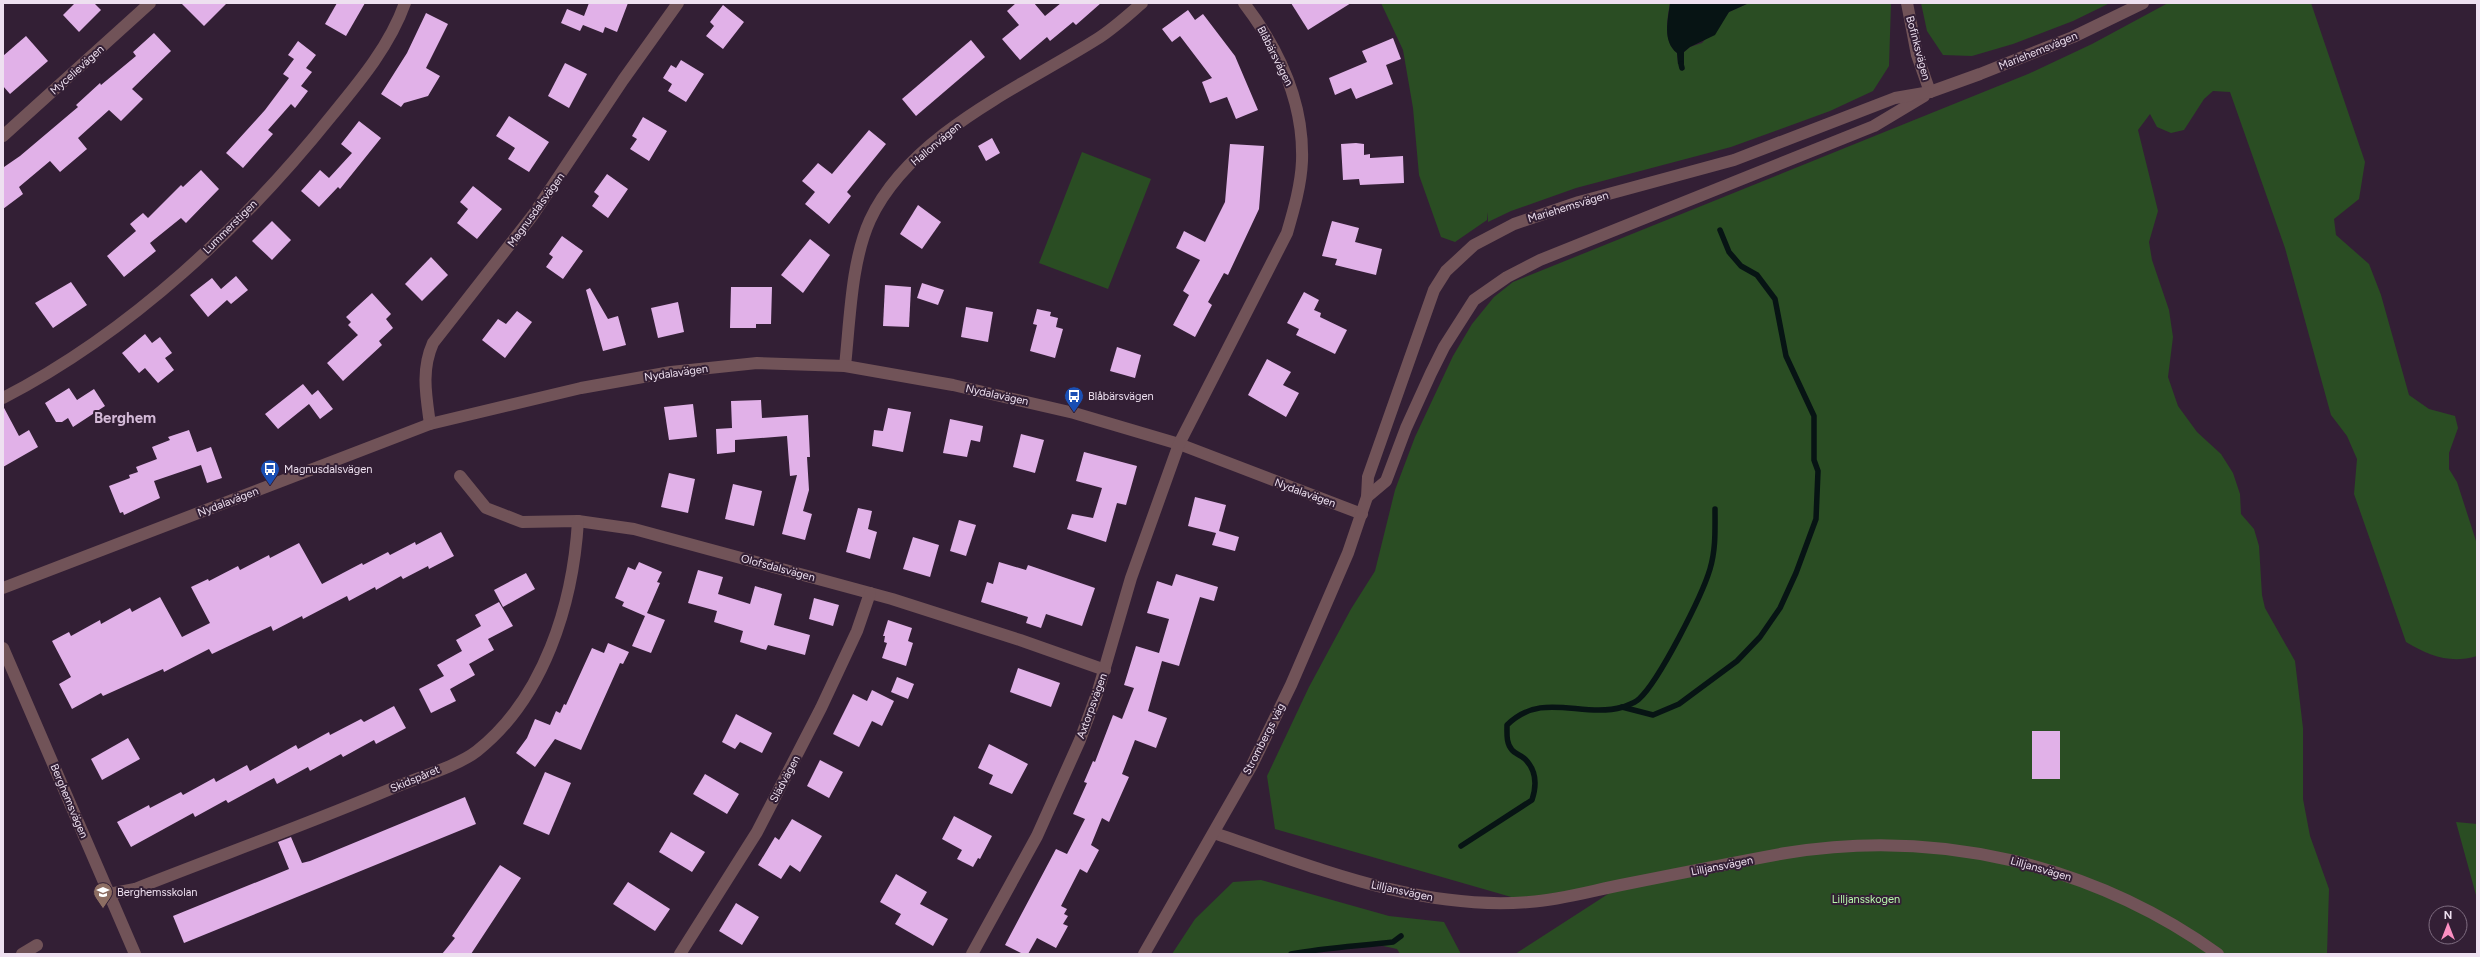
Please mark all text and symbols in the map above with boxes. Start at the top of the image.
street label: Bofinksvägen [1903,14,1933,82]
street label: Blåbärsvägen [1254,24,1296,88]
street label: Mariehemsvägen [1997,29,2079,73]
street label: Mycelievägen [48,43,106,97]
street label: Hallonvägen [908,119,964,169]
street label: Magnusdalsvägen [505,170,567,250]
street label: Mariehemsvägen [1526,189,1610,225]
street label: Lummerstigen [200,197,260,257]
street label: Nydalavägen [643,362,709,384]
street label: Nydalavägen [964,382,1030,408]
bus stop icon: Blåbärsvägen [1063,385,1085,413]
place label: Blåbärsvägen [1088,390,1154,403]
district label: Berghem [94,409,156,427]
bus stop icon: Magnusdalsvägen [259,458,281,486]
place label: Magnusdalsvägen [284,463,372,476]
street label: Nydalavägen [1273,476,1337,510]
street label: Nydalavägen [196,484,260,520]
street label: Olofsdalsvägen [740,552,816,584]
street label: Axtorpsvägen [1074,672,1110,740]
street label: Strombergs väg [1240,701,1288,777]
street label: Slädvägen [767,753,803,805]
street label: Berghemsvägen [47,762,91,840]
street label: Skidspåret [388,763,442,795]
street label: Lilljansvägen [1690,854,1754,878]
street label: Lilljansvägen [2009,854,2073,884]
street label: Lilljansvägen [1370,878,1434,904]
school or university icon: Berghemsskolan [92,881,114,909]
place label: Berghemsskolan [117,886,197,899]
park label: Lilljansskogen [1832,893,1900,906]
north arrow [2428,905,2468,945]
text: N [2444,909,2452,922]

